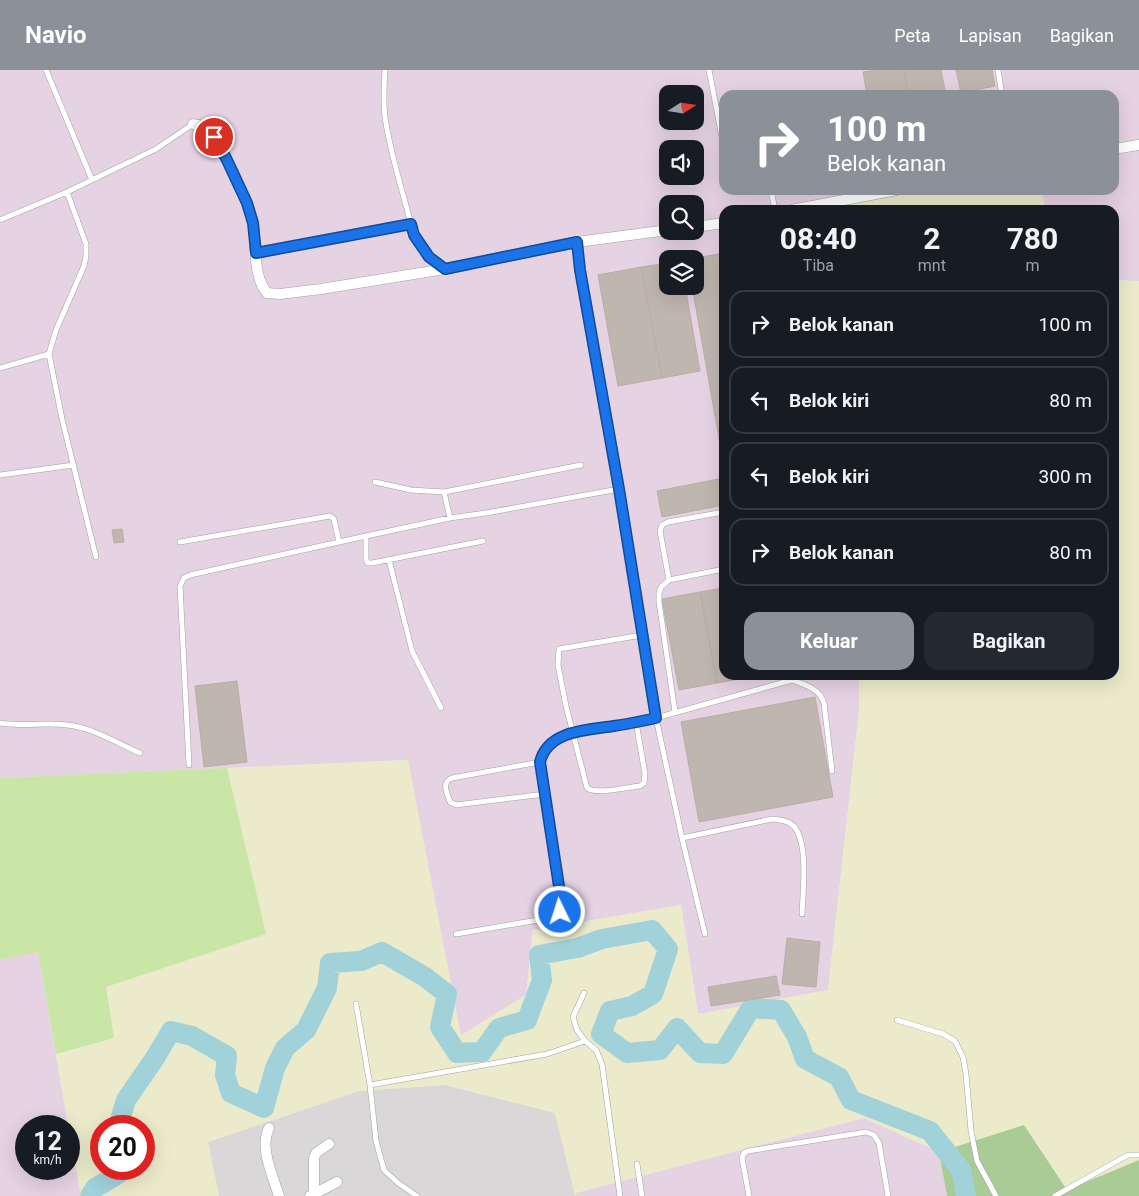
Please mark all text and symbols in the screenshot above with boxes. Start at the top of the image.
text: Navio [25,21,87,49]
text: Peta [894,25,931,46]
text: Lapisan [959,25,1022,46]
text: Bagikan [1050,25,1114,46]
north arrow [659,85,704,130]
map controls [659,85,704,295]
text: 100 m [827,109,926,150]
icon: right [744,110,809,175]
pin [193,116,235,158]
icon: arrive [200,123,228,151]
button: sound [659,140,704,185]
text: Belok kanan [827,151,946,176]
button: search [659,195,704,240]
text: 08:40 [780,221,857,256]
text: 2 [923,221,940,256]
text: 780 [1007,221,1058,256]
button: layers [659,250,704,295]
text: Tiba [803,256,834,275]
text: mnt [918,256,946,275]
text: m [1025,256,1039,275]
icon: right [746,310,774,338]
text: Belok kanan [789,313,894,336]
text: 100 m [1039,313,1092,336]
icon: left [746,386,774,414]
text: Belok kiri [789,389,869,412]
text: 80 m [1049,389,1092,412]
icon: left [746,462,774,490]
text: Belok kiri [789,465,869,488]
text: 300 m [1039,465,1092,488]
icon: right [746,538,774,566]
text: Belok kanan [789,541,894,564]
text: 80 m [1049,541,1092,564]
button: Keluar [744,612,914,670]
button: Bagikan [924,612,1094,670]
position arrow [533,885,585,937]
speed limit sign: 20 [90,1115,155,1180]
text: 12 [33,1127,62,1156]
text: km/h [33,1153,62,1167]

